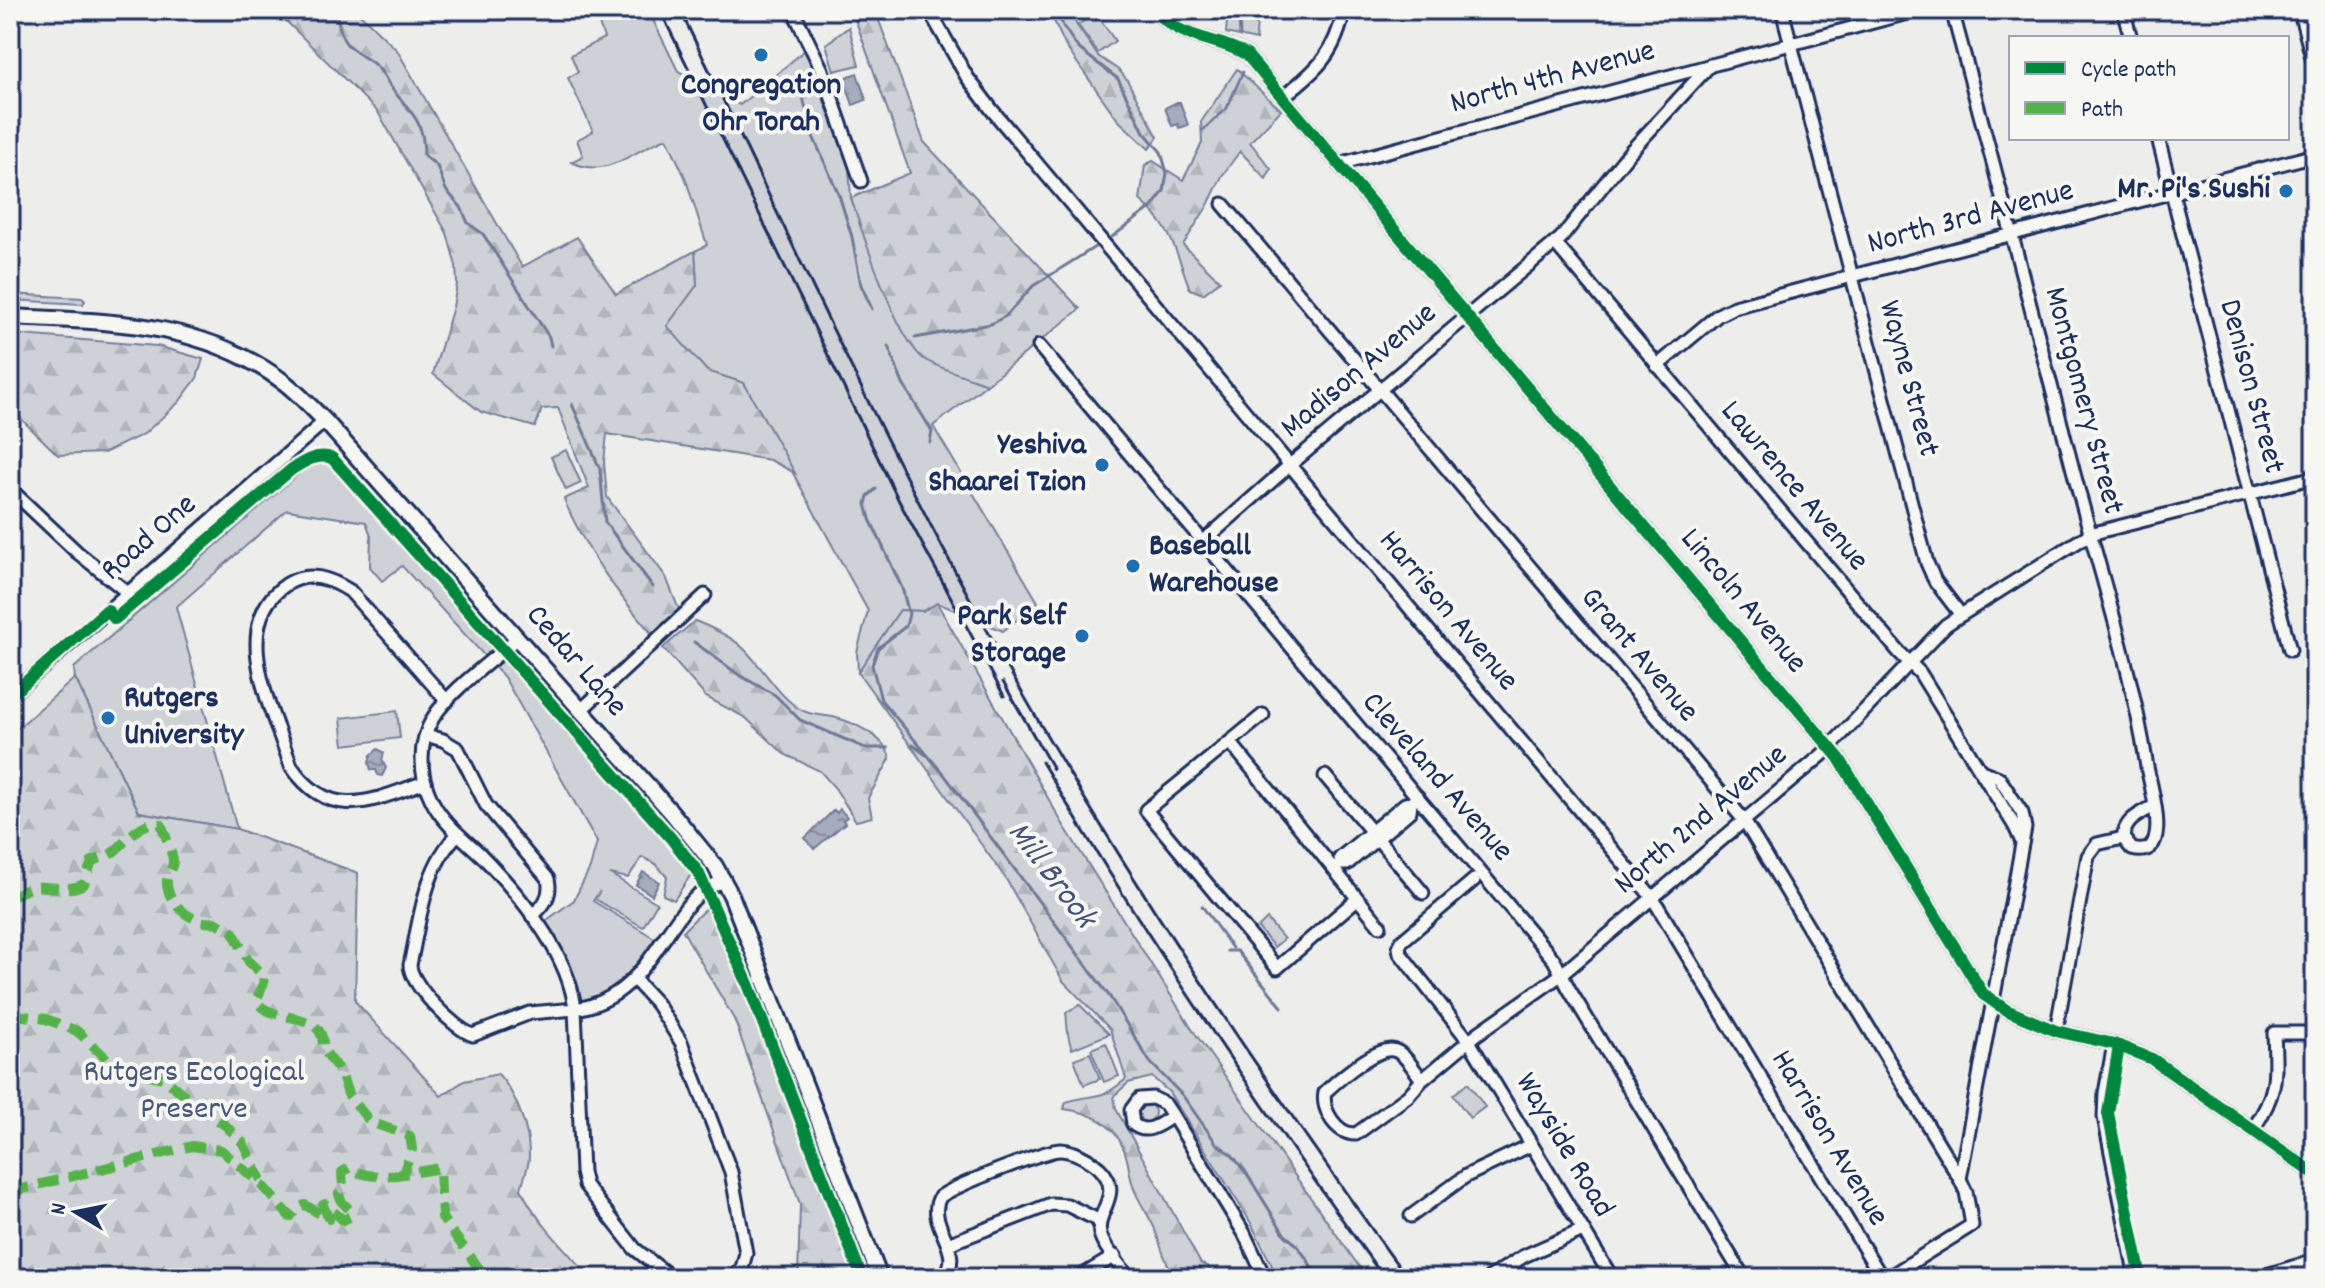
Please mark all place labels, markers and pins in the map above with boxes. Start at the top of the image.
marker: Congregation Ohr Torah [752,46,770,64]
place label: Congregation Ohr Torah [681,64,841,147]
place label: Mr. Pi's Sushi [2117,168,2270,214]
marker: Mr. Pi's Sushi [2277,182,2295,200]
place label: Yeshiva Shaarei Tzion [928,424,1087,507]
marker: Yeshiva Shaarei Tzion [1093,456,1111,474]
place label: Baseball Warehouse [1149,525,1279,608]
marker: Baseball Warehouse [1124,557,1142,575]
place label: Park Self Storage [957,595,1068,678]
marker: Park Self Storage [1073,627,1091,645]
place label: Rutgers University [124,677,244,760]
marker: Rutgers University [99,709,117,727]

